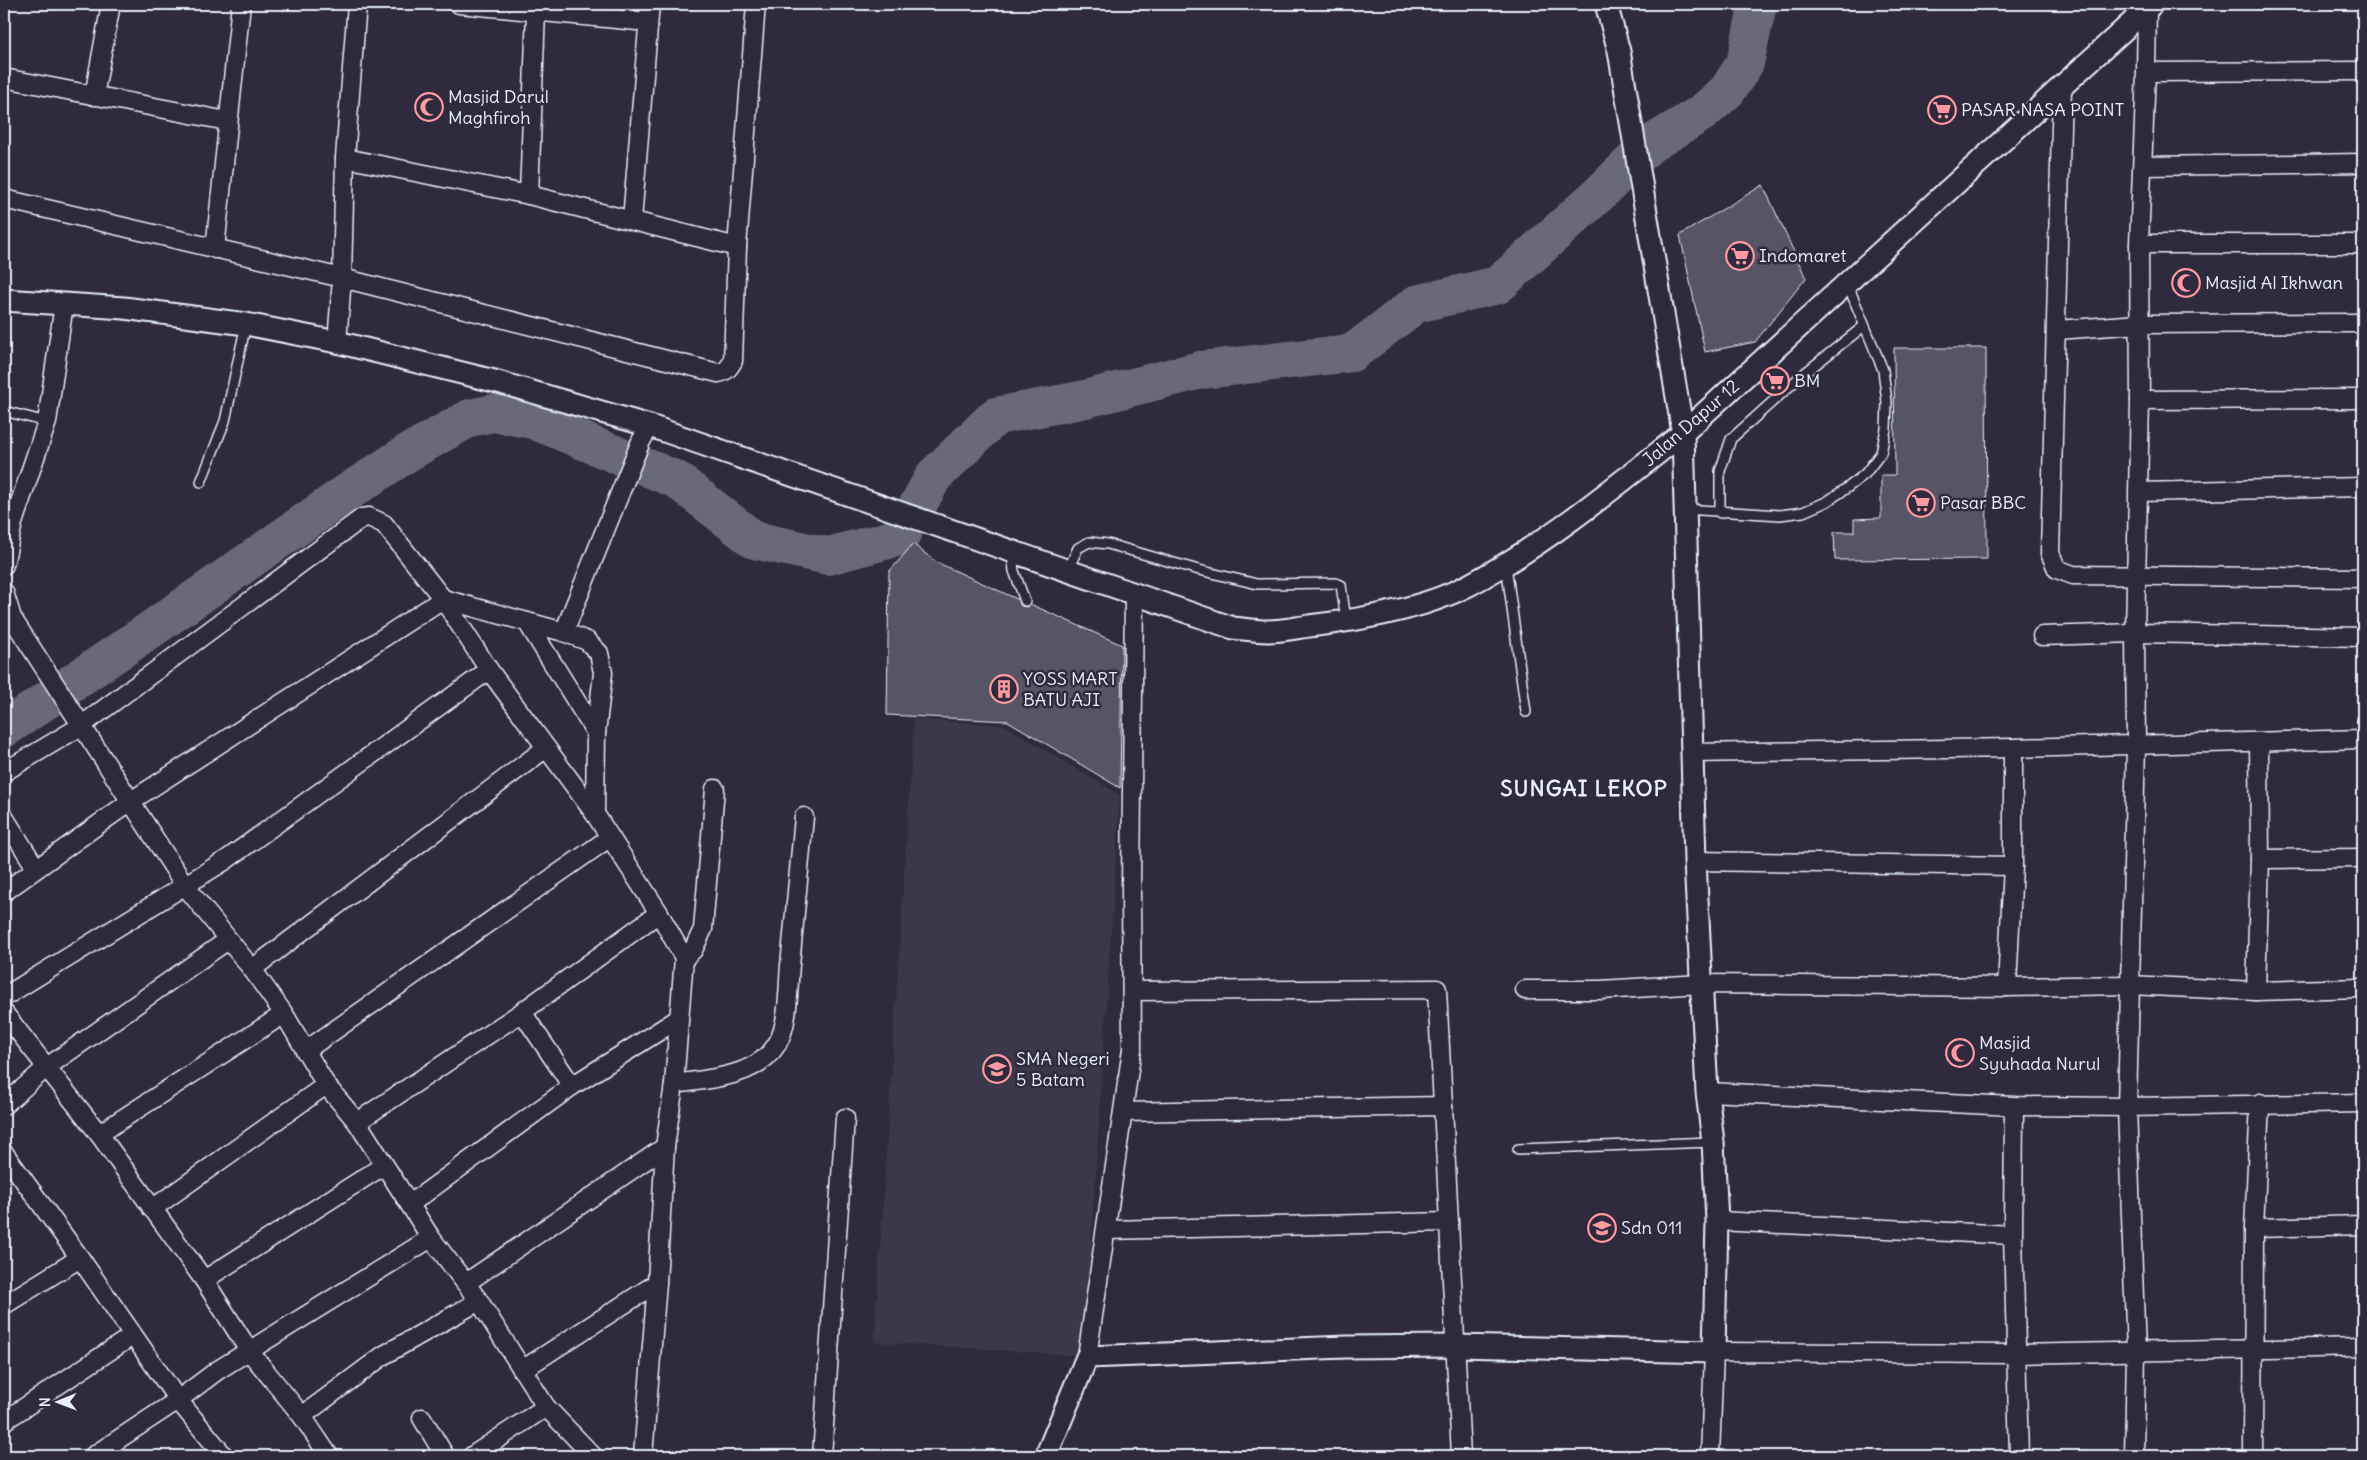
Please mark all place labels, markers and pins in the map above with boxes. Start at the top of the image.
place label: Masjid Darul Maghfiroh [448,85,549,129]
mosque icon: Masjid Darul Maghfiroh [414,92,444,122]
supermarket icon: PASAR NASA POINT [1927,95,1957,125]
place label: PASAR NASA POINT [1961,98,2124,121]
supermarket icon: Indomaret [1725,241,1755,271]
place label: Indomaret [1759,244,1846,267]
mosque icon: Masjid Al Ikhwan [2171,268,2201,298]
place label: Masjid Al Ikhwan [2205,271,2343,294]
supermarket icon: BM [1760,366,1790,396]
place label: BM [1794,369,1820,392]
supermarket icon: Pasar BBC [1906,488,1936,518]
place label: Pasar BBC [1940,491,2026,514]
place label: YOSS MART BATU AJI [1023,667,1118,711]
building icon: YOSS MART BATU AJI [989,674,1019,704]
place label: Masjid Syuhada Nurul [1979,1031,2100,1075]
mosque icon: Masjid Syuhada Nurul [1945,1038,1975,1068]
place label: SMA Negeri 5 Batam [1016,1047,1110,1091]
school or university icon: SMA Negeri 5 Batam [982,1054,1012,1084]
school or university icon: Sdn 011 [1587,1213,1617,1243]
place label: Sdn 011 [1621,1216,1682,1239]

